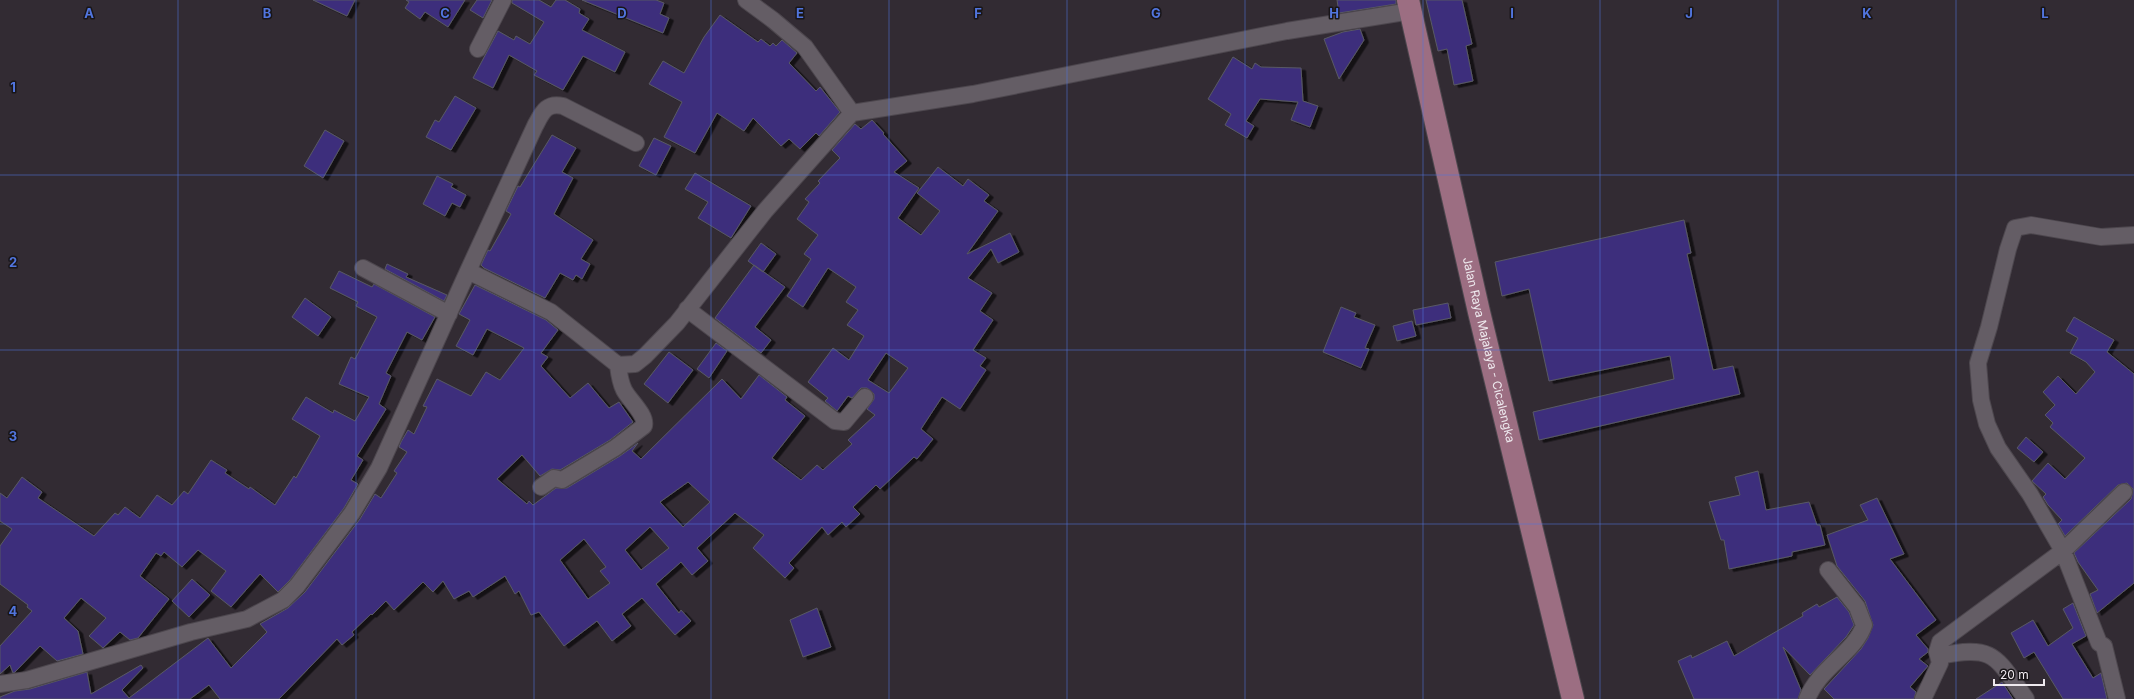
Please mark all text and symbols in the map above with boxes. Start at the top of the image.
text: A [84,5,94,21]
text: B [263,5,272,21]
text: C [440,5,450,21]
text: D [617,5,627,21]
text: E [796,5,804,21]
text: F [974,5,982,21]
text: G [1151,5,1161,21]
text: H [1329,5,1339,21]
text: I [1510,5,1514,21]
text: J [1685,5,1693,21]
text: K [1862,5,1872,21]
text: L [2041,5,2049,21]
text: 1 [10,79,16,95]
text: 2 [9,254,17,270]
street label: Jalan Raya Majalaya - Cicalengka [1460,255,1518,444]
text: 3 [9,428,17,444]
text: 4 [9,603,18,619]
scale bar [1994,661,2044,687]
text: 20 m [2000,667,2029,682]

